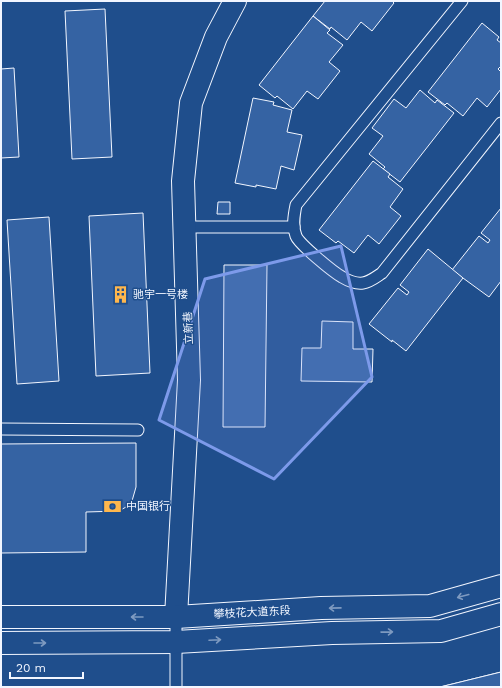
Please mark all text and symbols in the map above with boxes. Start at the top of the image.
building icon: 驰宇一号楼 [110,284,130,304]
place label: 驰宇一号楼 [133,288,188,301]
street label: 立新巷 [181,311,196,345]
bank icon: 中国银行 [103,496,123,516]
place label: 中国银行 [126,500,170,513]
one-way arrow [457,593,470,601]
street label: 攀枝花大道东段 [213,604,291,621]
one-way arrow [329,604,342,611]
one-way arrow [131,613,144,621]
one-way arrow [380,628,393,636]
one-way arrow [208,636,221,644]
one-way arrow [33,639,46,647]
scale bar [10,654,83,680]
text: 20 m [16,661,46,675]

